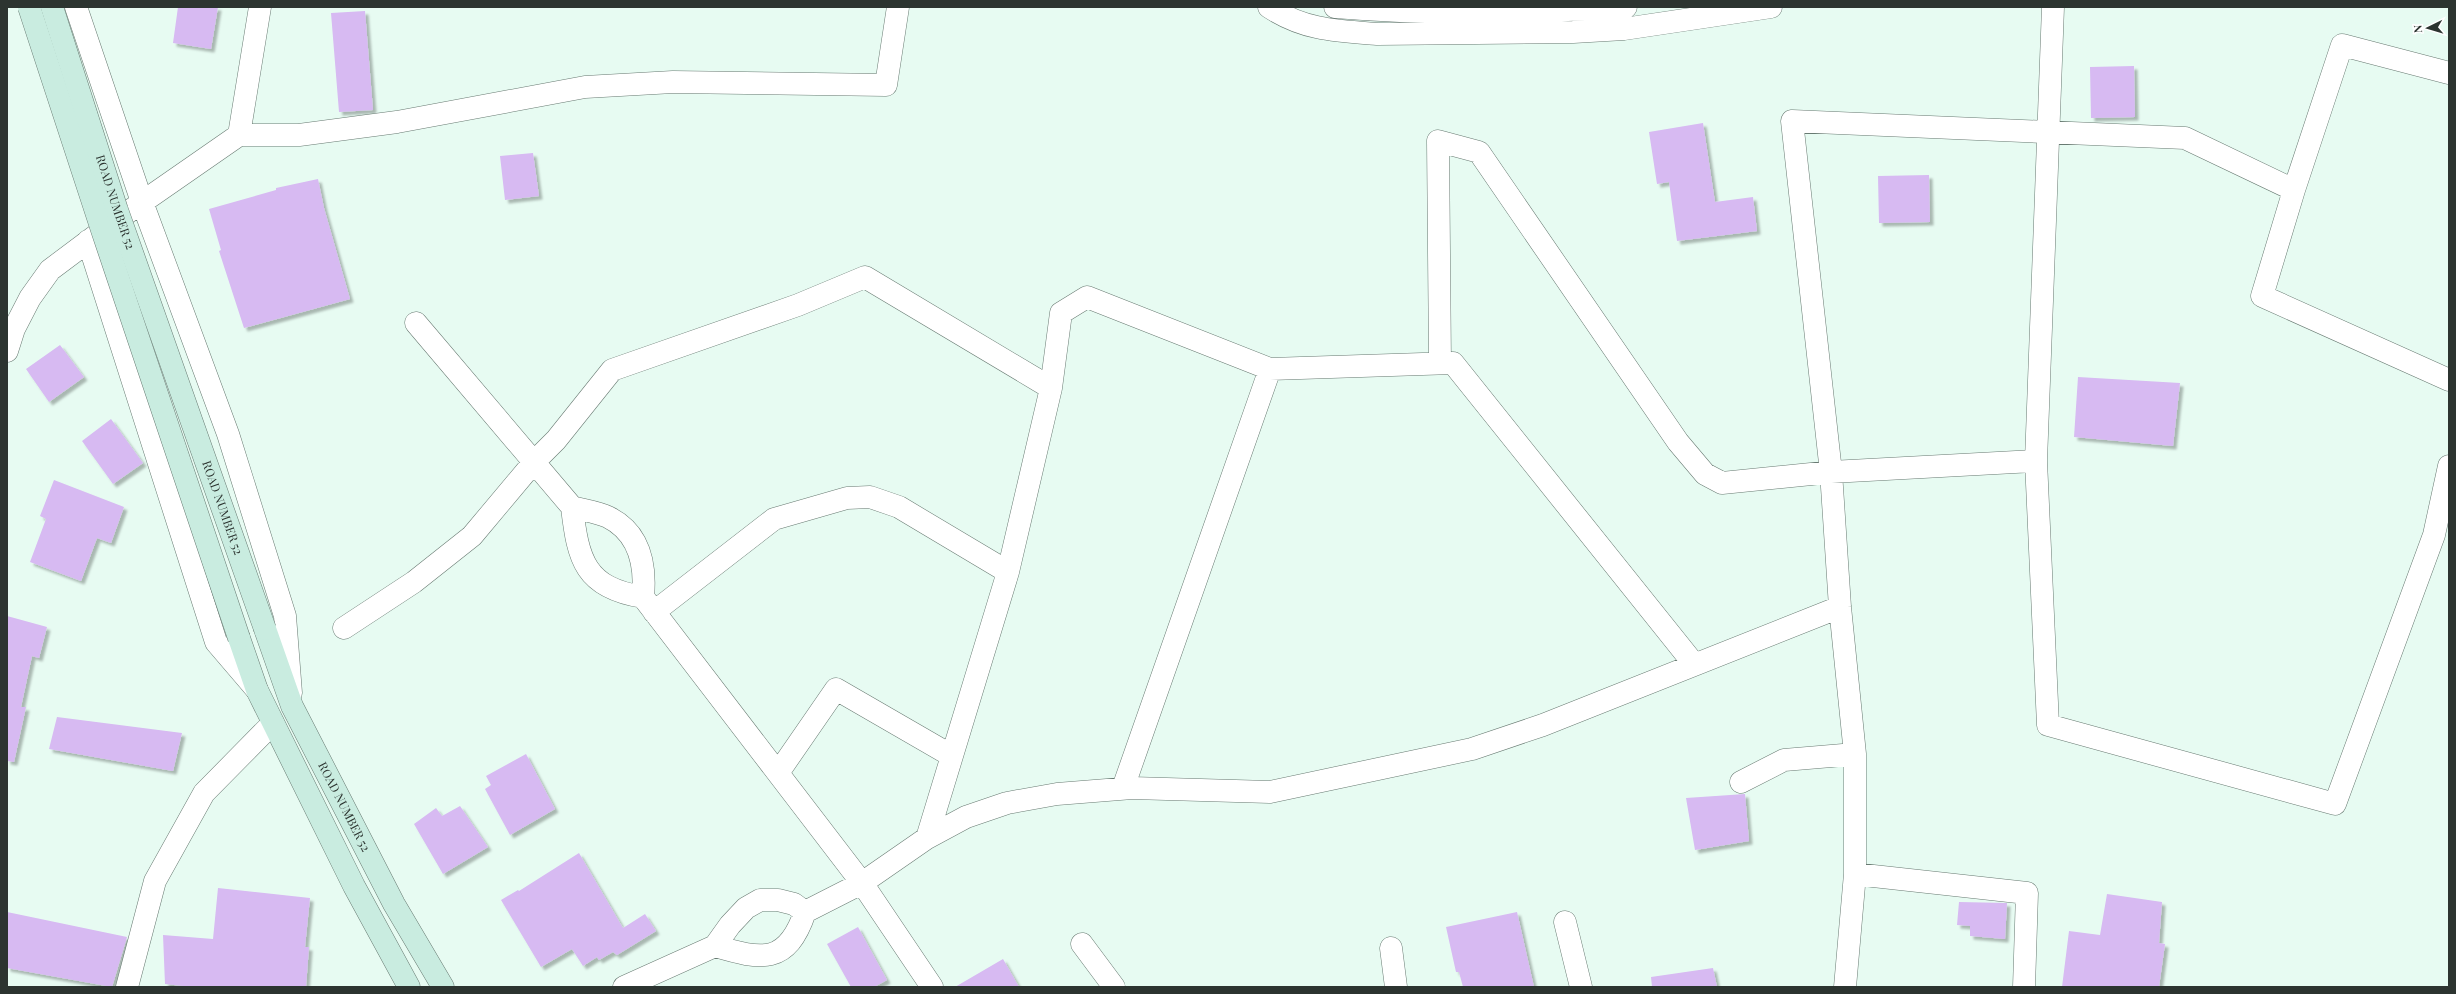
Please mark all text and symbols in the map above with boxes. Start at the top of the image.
north arrow [2408,8,2448,48]
text: N [2410,24,2425,34]
street label: ROAD NUMBER 52 [93,152,139,251]
street label: ROAD NUMBER 52 [199,458,247,557]
street label: ROAD NUMBER 52 [315,759,375,854]

